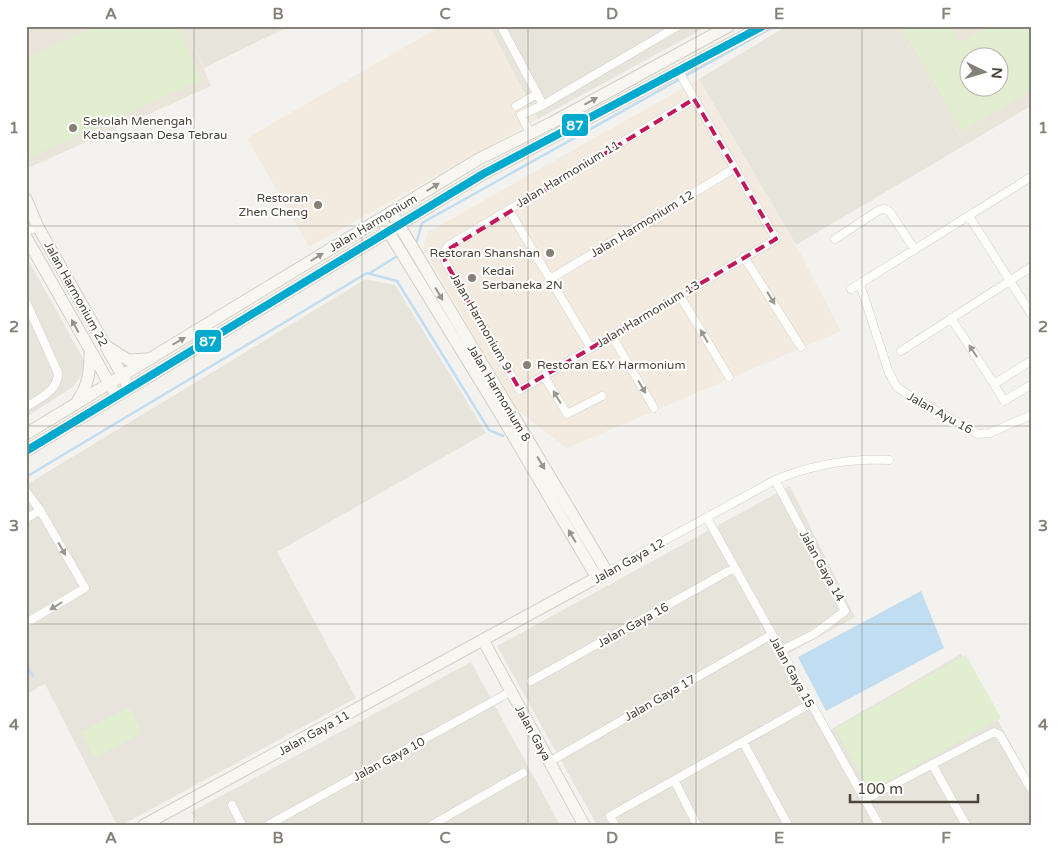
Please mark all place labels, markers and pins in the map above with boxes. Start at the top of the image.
place label: Sekolah Menengah Kebangsaan Desa Tebrau [83,114,227,142]
marker: Sekolah Menengah Kebangsaan Desa Tebrau [67,122,79,134]
place label: Restoran Zhen Cheng [238,191,308,219]
marker: Restoran Zhen Cheng [312,199,324,211]
place label: Restoran Shanshan [430,246,540,260]
marker: Restoran Shanshan [544,247,556,259]
place label: Kedai Serbaneka 2N [482,264,563,292]
marker: Kedai Serbaneka 2N [466,272,478,284]
place label: Restoran E&Y Harmonium [537,358,685,372]
marker: Restoran E&Y Harmonium [521,359,533,371]

